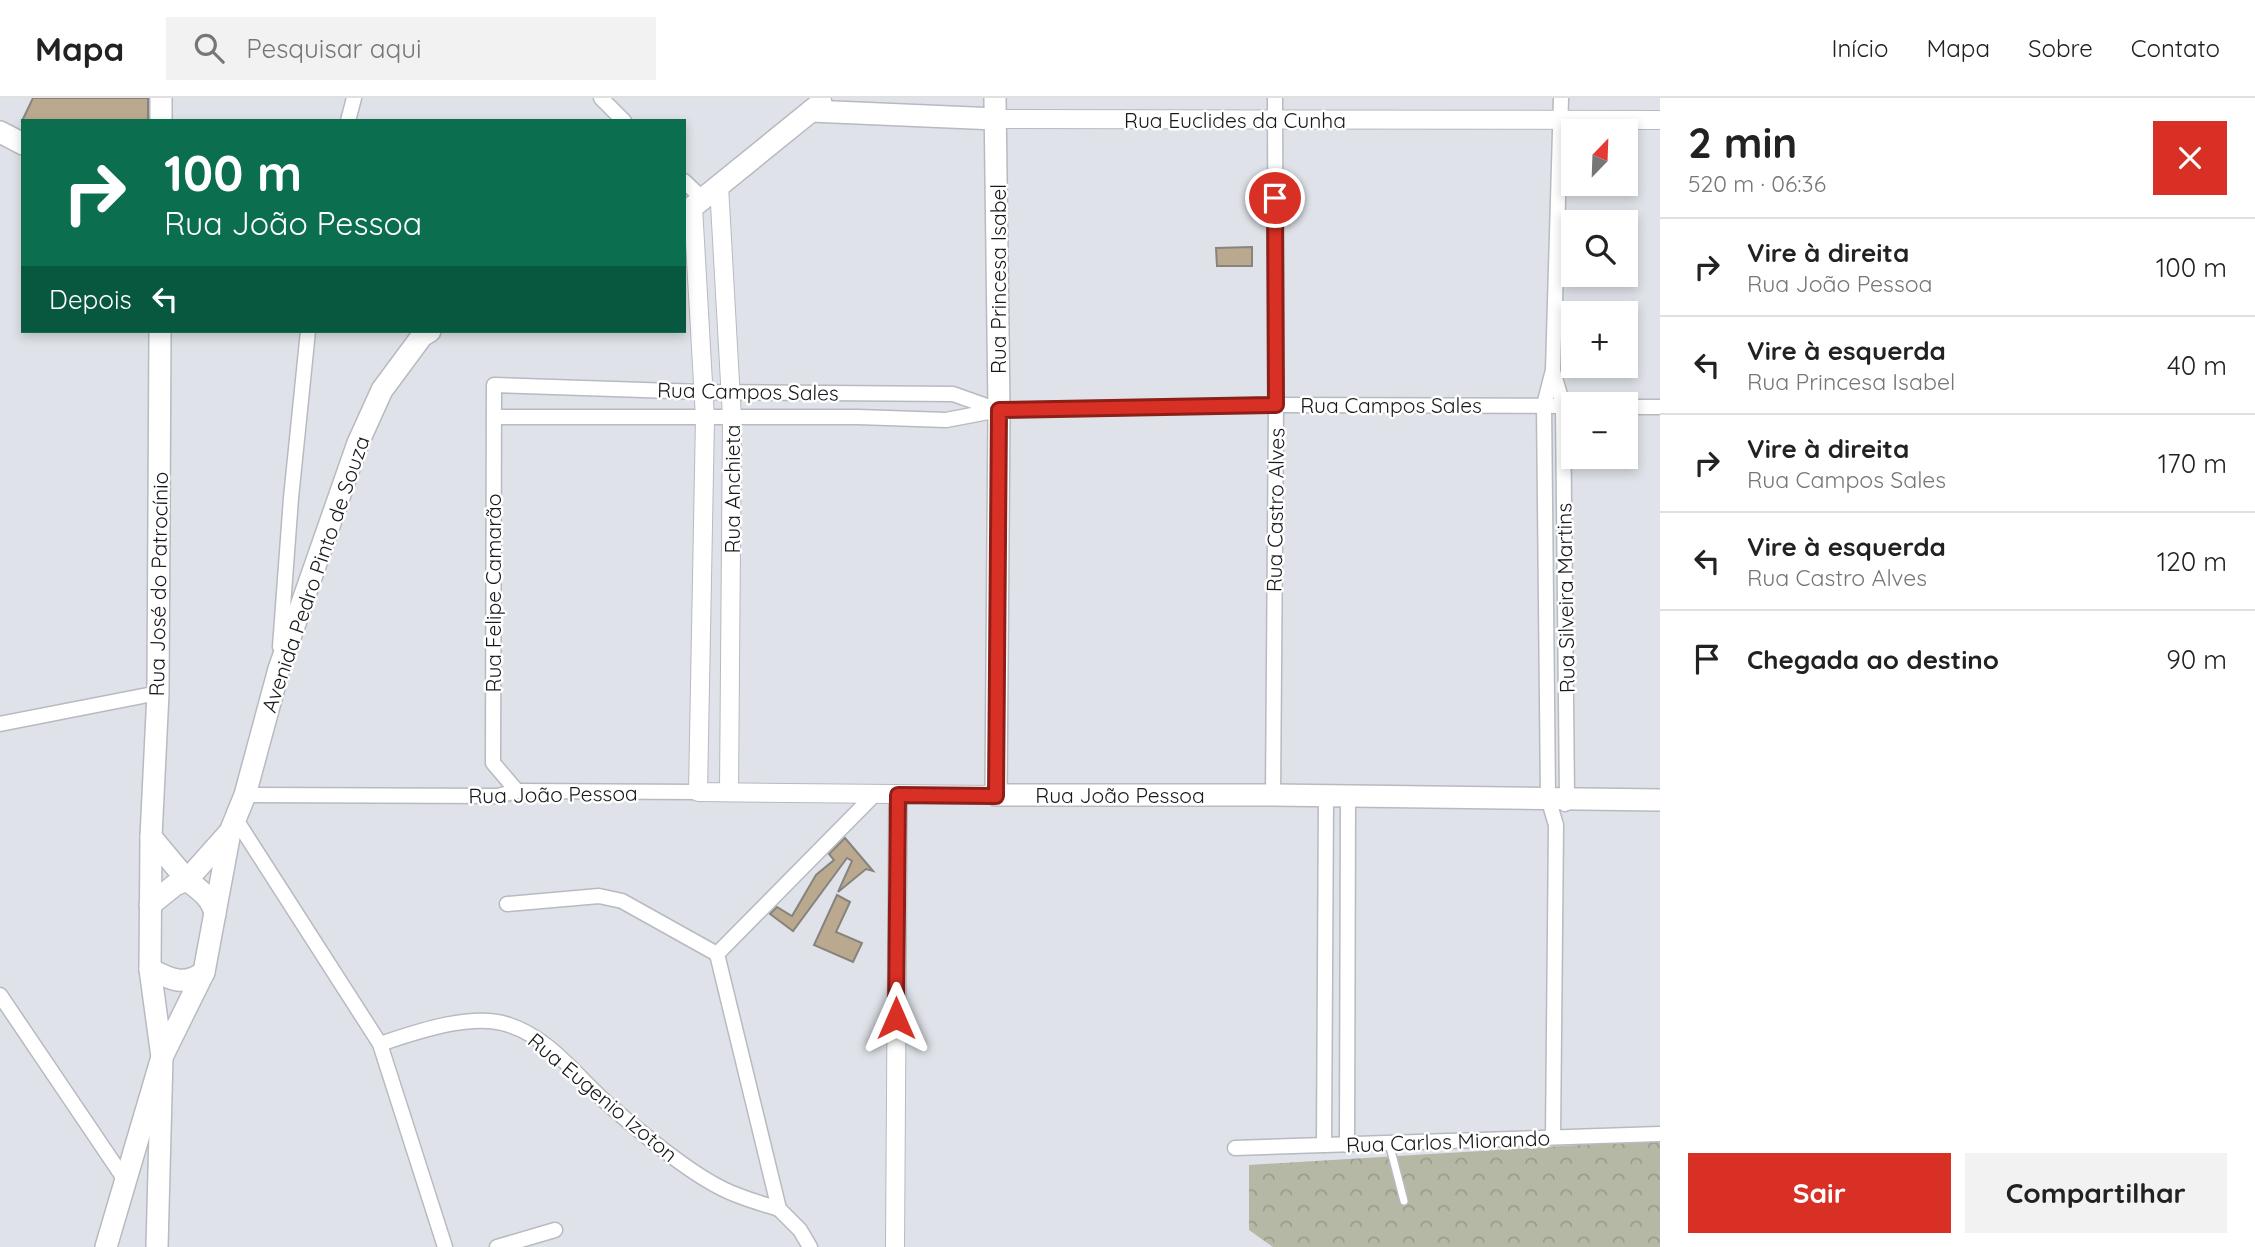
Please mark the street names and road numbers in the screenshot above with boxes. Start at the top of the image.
street label: Rua Euclides da Cunha [1124,107,1346,133]
street label: Rua Princesa Isabel [985,184,1011,374]
street label: Rua Campos Sales [657,376,839,406]
street label: Rua Campos Sales [1300,392,1482,418]
street label: Rua Anchieta [719,424,745,554]
street label: Rua Castro Alves [1261,428,1289,592]
street label: Avenida Pedro Pinto de Souza [255,432,375,716]
street label: Rua José do Patrocínio [143,471,173,697]
street label: Rua Felipe Camarão [480,494,506,692]
street label: Rua Silveira Martins [1550,503,1580,693]
street label: Rua João Pessoa [468,780,638,808]
street label: Rua João Pessoa [1035,782,1205,808]
street label: Rua Eugenio Izoton [523,1027,683,1167]
street label: Rua Carlos Miorando [1345,1124,1551,1158]

